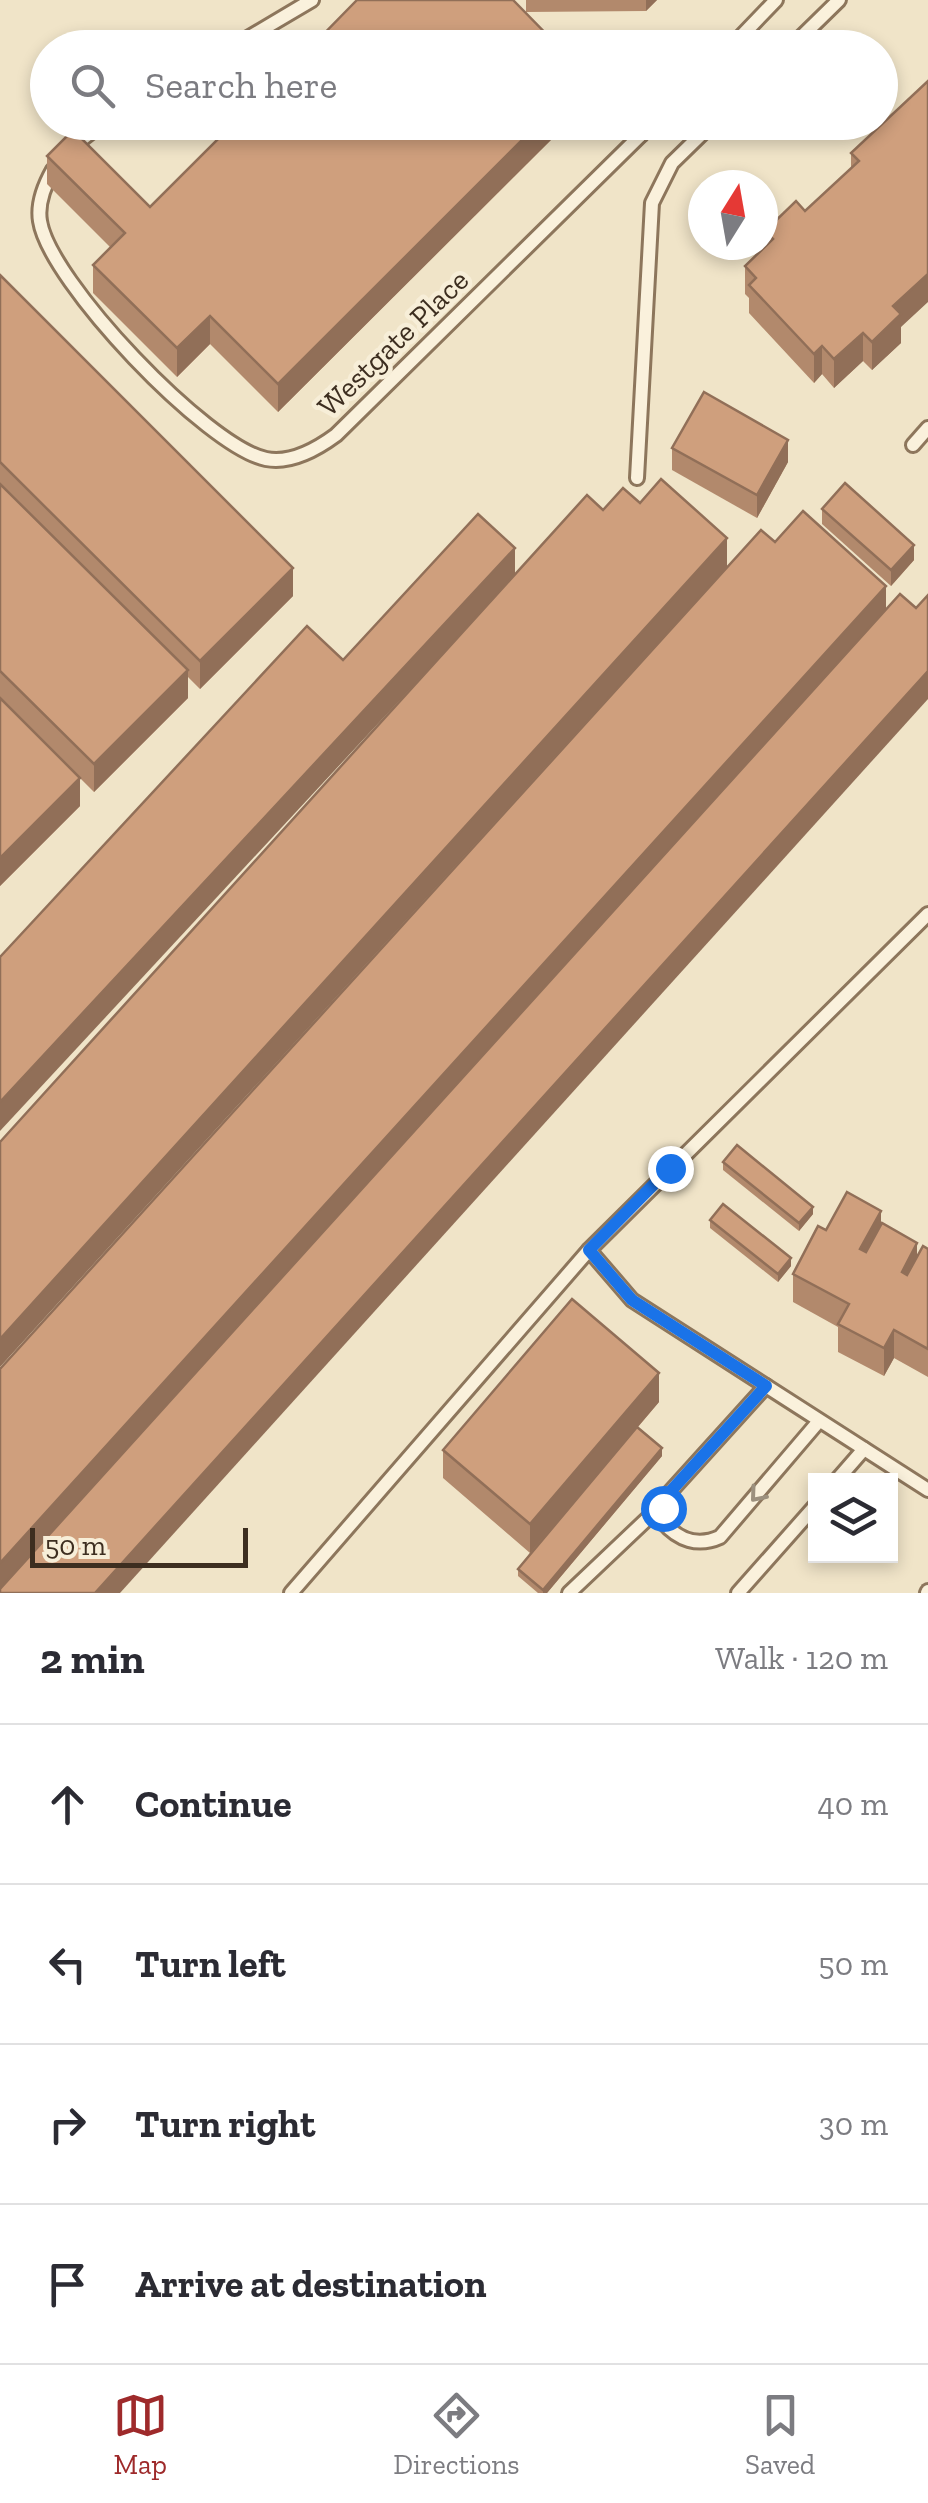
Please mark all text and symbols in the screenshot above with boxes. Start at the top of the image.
search box [30,30,898,140]
icon: search [65,58,120,113]
text: Search here [145,62,337,108]
north arrow [688,170,778,260]
street label: Westgate Place [310,262,476,424]
route end [648,1146,694,1192]
map controls [808,1473,898,1563]
button: layers [808,1473,898,1563]
one-way arrow [750,1484,768,1502]
route start [641,1486,687,1532]
scale bar [30,1523,248,1568]
text: 50 m [45,1529,106,1562]
text: 2 min [40,1633,145,1684]
text: Walk · 120 m [715,1639,888,1677]
icon: ahead [40,1777,95,1832]
text: Continue [135,1781,292,1827]
text: 40 m [817,1785,888,1823]
icon: left [40,1937,95,1992]
text: Turn left [135,1941,286,1987]
text: 50 m [818,1945,888,1983]
icon: right [40,2097,95,2152]
text: Turn right [135,2101,315,2147]
text: 30 m [819,2105,888,2143]
icon: arrive [40,2257,95,2312]
text: Arrive at destination [135,2261,486,2307]
tab: Map [113,2388,168,2481]
tab: Directions [393,2388,520,2481]
tab: Saved [745,2388,815,2481]

